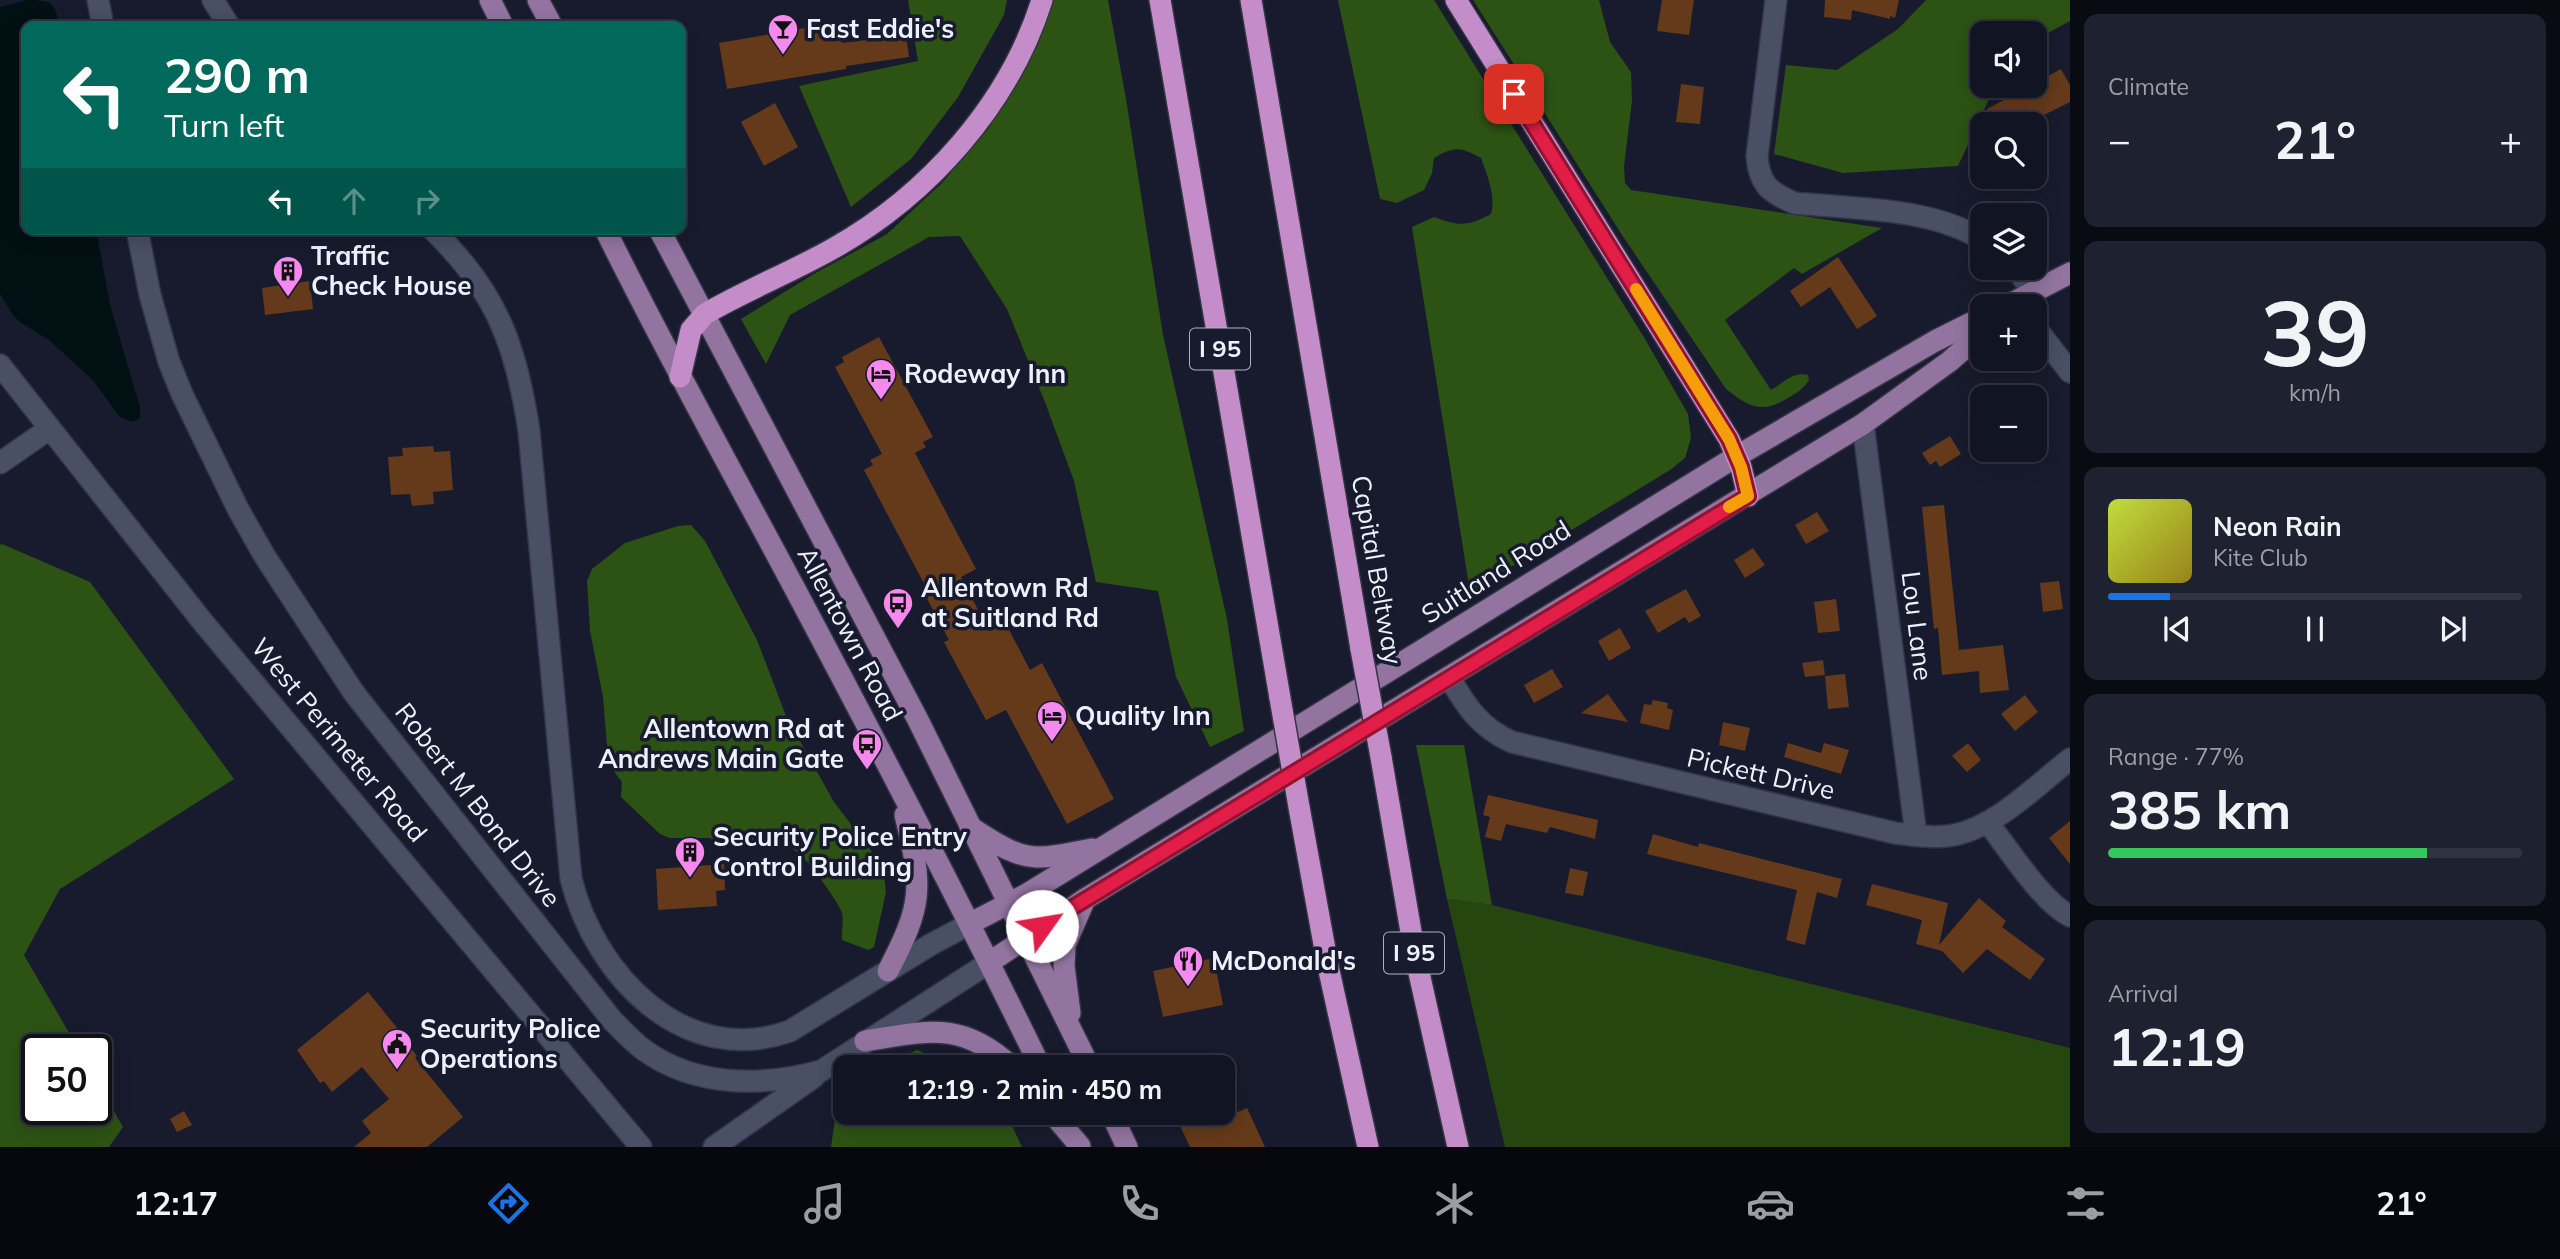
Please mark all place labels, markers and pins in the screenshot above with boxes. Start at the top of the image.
bar icon: Fast Eddie's [766,12,800,56]
place label: Fast Eddie's [806,12,954,45]
pin [1484,64,1544,124]
place label: Traffic Check House [311,239,472,302]
building icon: Traffic Check House [271,254,305,298]
hotel icon: Rodeway Inn [864,357,898,401]
place label: Rodeway Inn [904,357,1066,390]
place label: Allentown Rd at Suitland Rd [921,571,1099,634]
bus stop icon: Allentown Rd at Suitland Rd [881,586,915,630]
hotel icon: Quality Inn [1035,699,1069,743]
place label: Quality Inn [1075,699,1211,732]
place label: Allentown Rd at Andrews Main Gate [598,712,844,775]
bus stop icon: Allentown Rd at Andrews Main Gate [850,727,884,771]
place label: Security Police Entry Control Building [713,820,968,883]
building icon: Security Police Entry Control Building [673,835,707,879]
restaurant icon: McDonald's [1171,944,1205,988]
place label: McDonald's [1211,944,1356,977]
place label: Security Police Operations [420,1012,601,1075]
public building icon: Security Police Operations [380,1027,414,1071]

